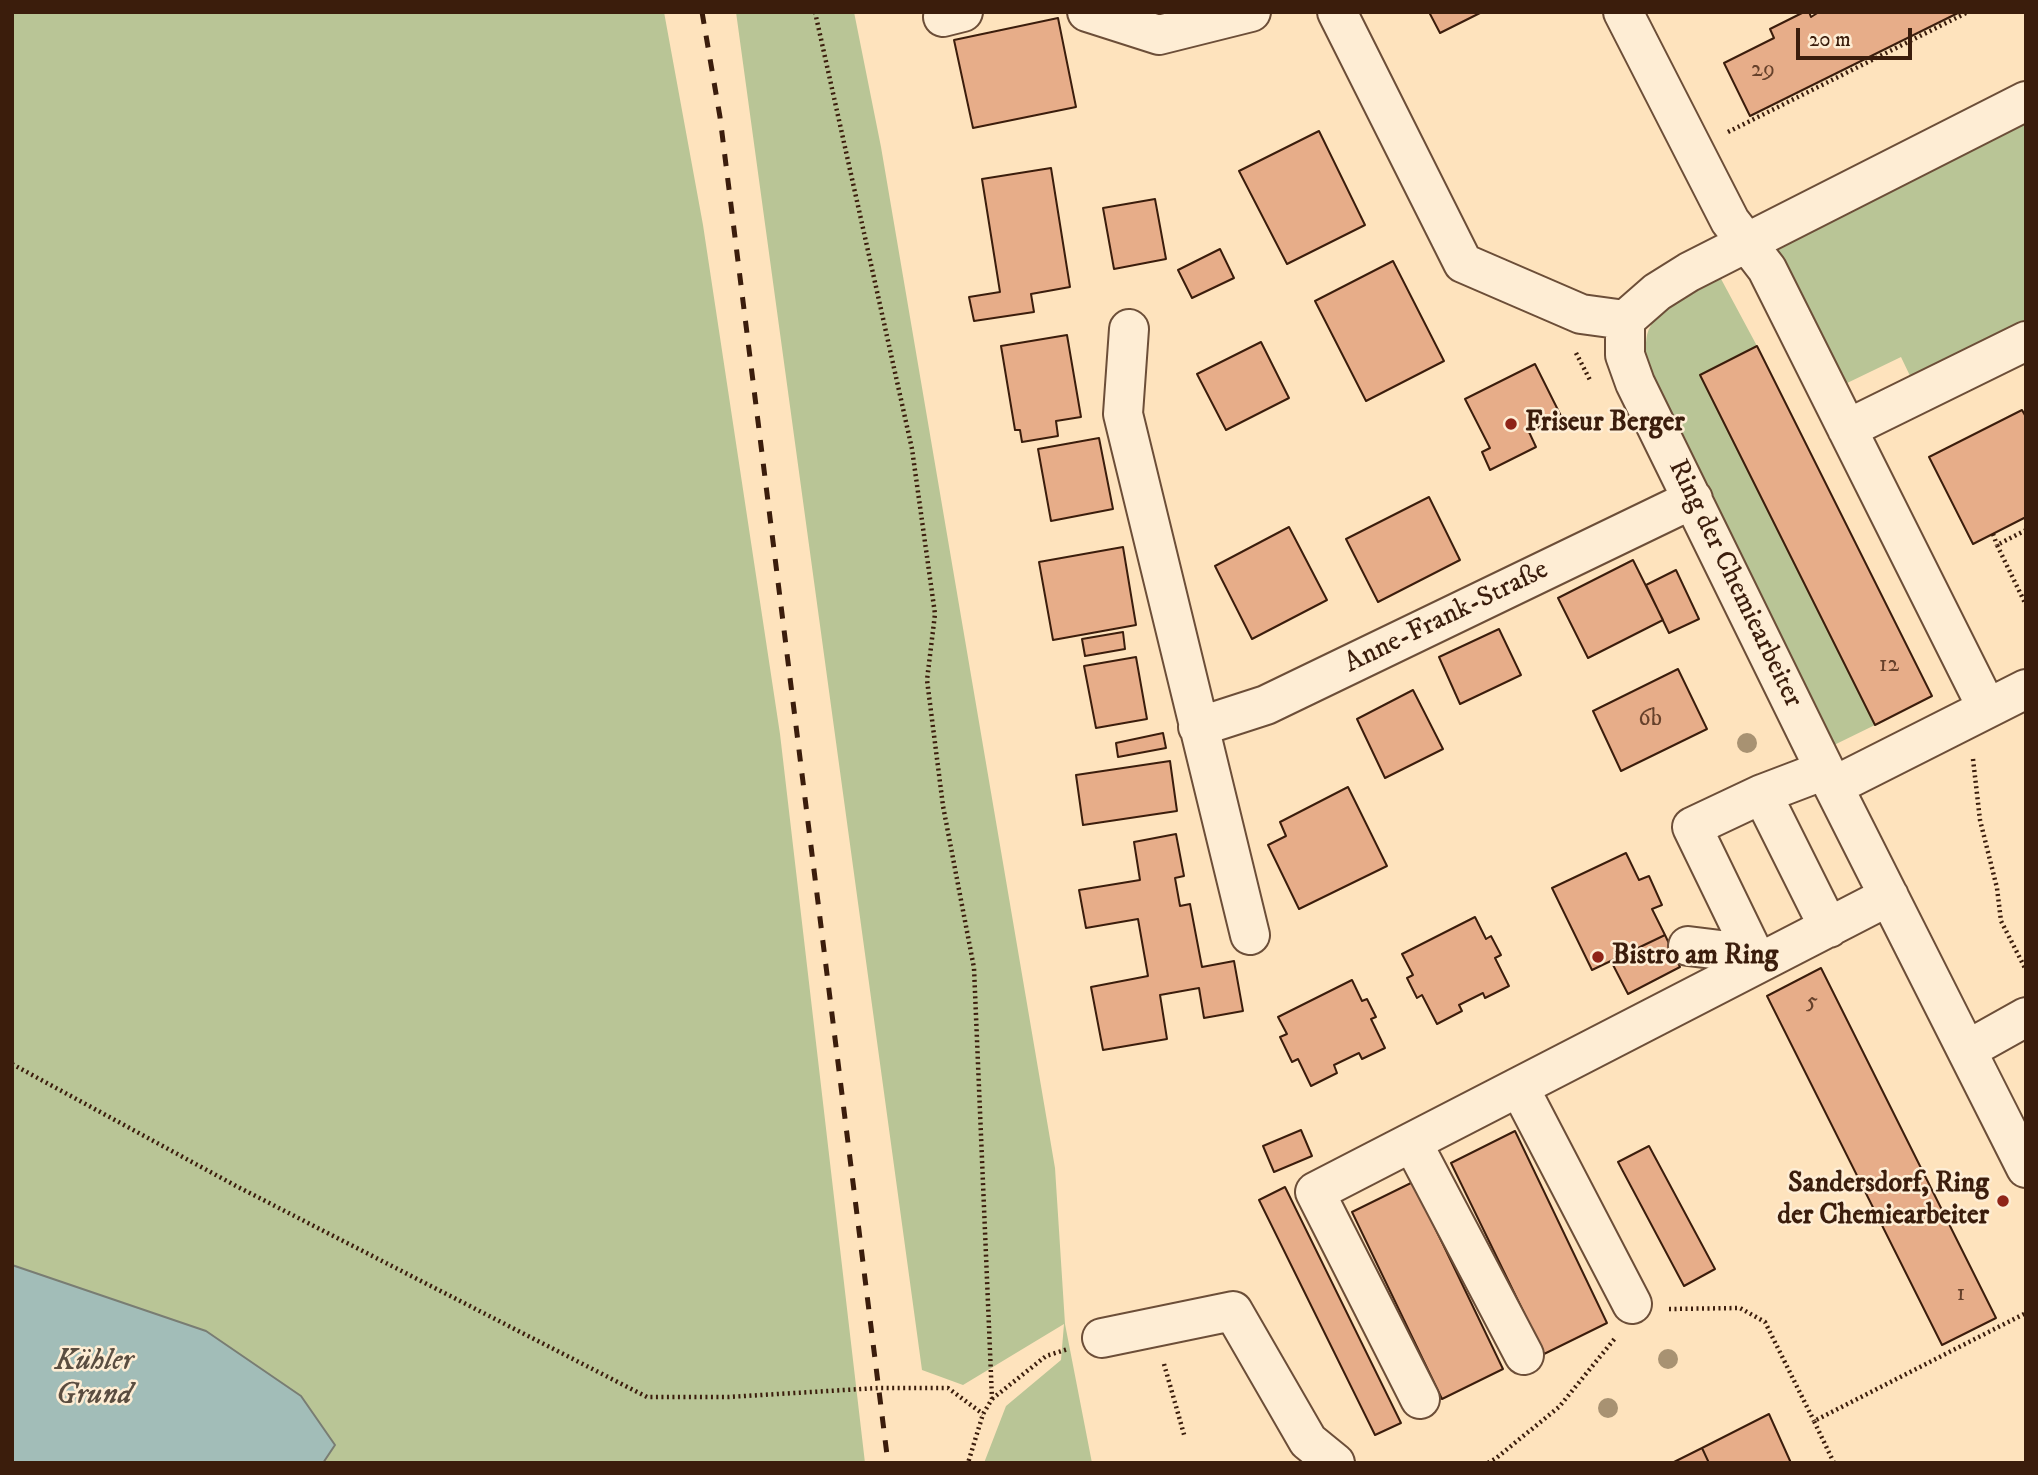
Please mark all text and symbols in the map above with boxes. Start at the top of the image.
scale bar [1800,14,1916,58]
text: 20 m [1809,27,1851,53]
house number: 29 [1751,57,1775,85]
place label: Friseur Berger [1525,407,1685,441]
marker: Friseur Berger [1503,416,1519,432]
street label: Ring der Chemiearbeiter [1659,454,1809,714]
street label: Anne-Frank-Straße [1340,554,1554,682]
house number: 12 [1879,652,1899,680]
house number: 6b [1638,706,1662,734]
place label: Bistro am Ring [1612,940,1778,974]
marker: Bistro am Ring [1590,949,1606,965]
house number: 5 [1806,989,1818,1017]
place label: Sandersdorf, Ring der Chemiearbeiter [1777,1168,1989,1234]
marker: Sandersdorf, Ring der Chemiearbeiter [1995,1193,2011,1209]
house number: 1 [1957,1281,1965,1309]
water label: Kühler Grund [55,1345,133,1416]

